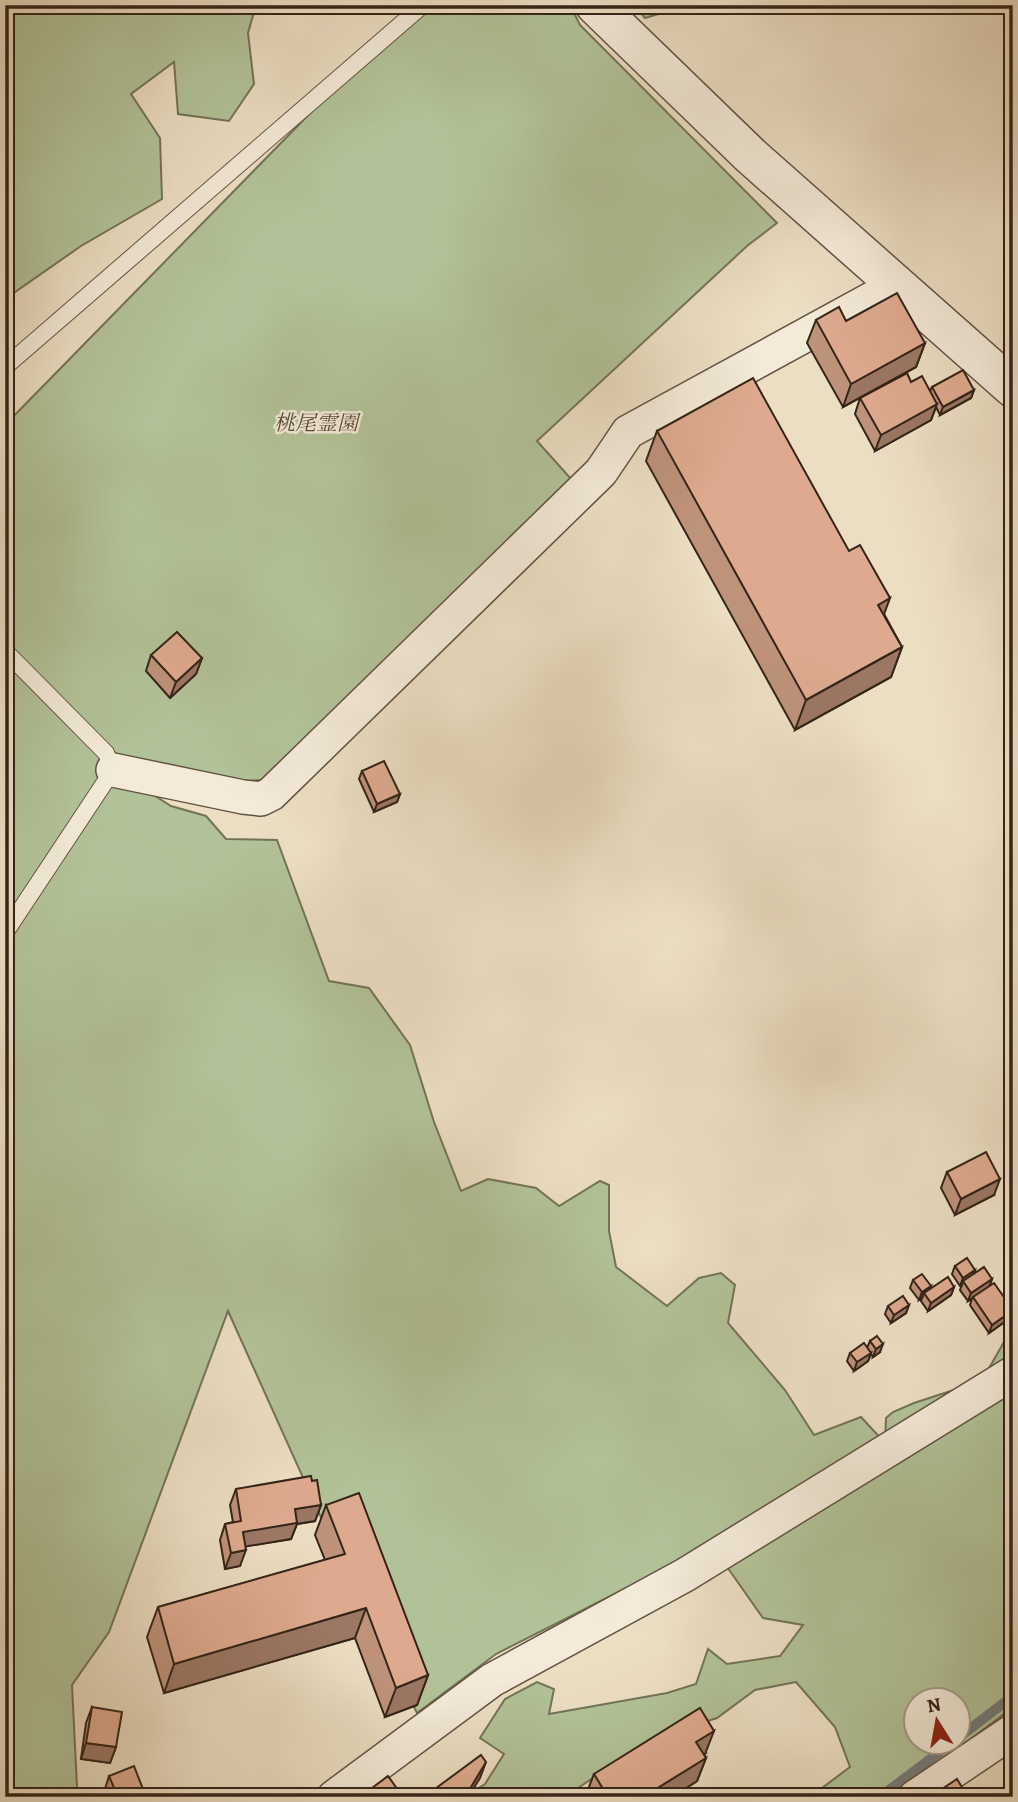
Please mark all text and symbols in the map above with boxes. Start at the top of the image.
park label: 桃尾霊園 [274,409,361,437]
north arrow [902,1686,972,1756]
text: N [925,1691,943,1719]

